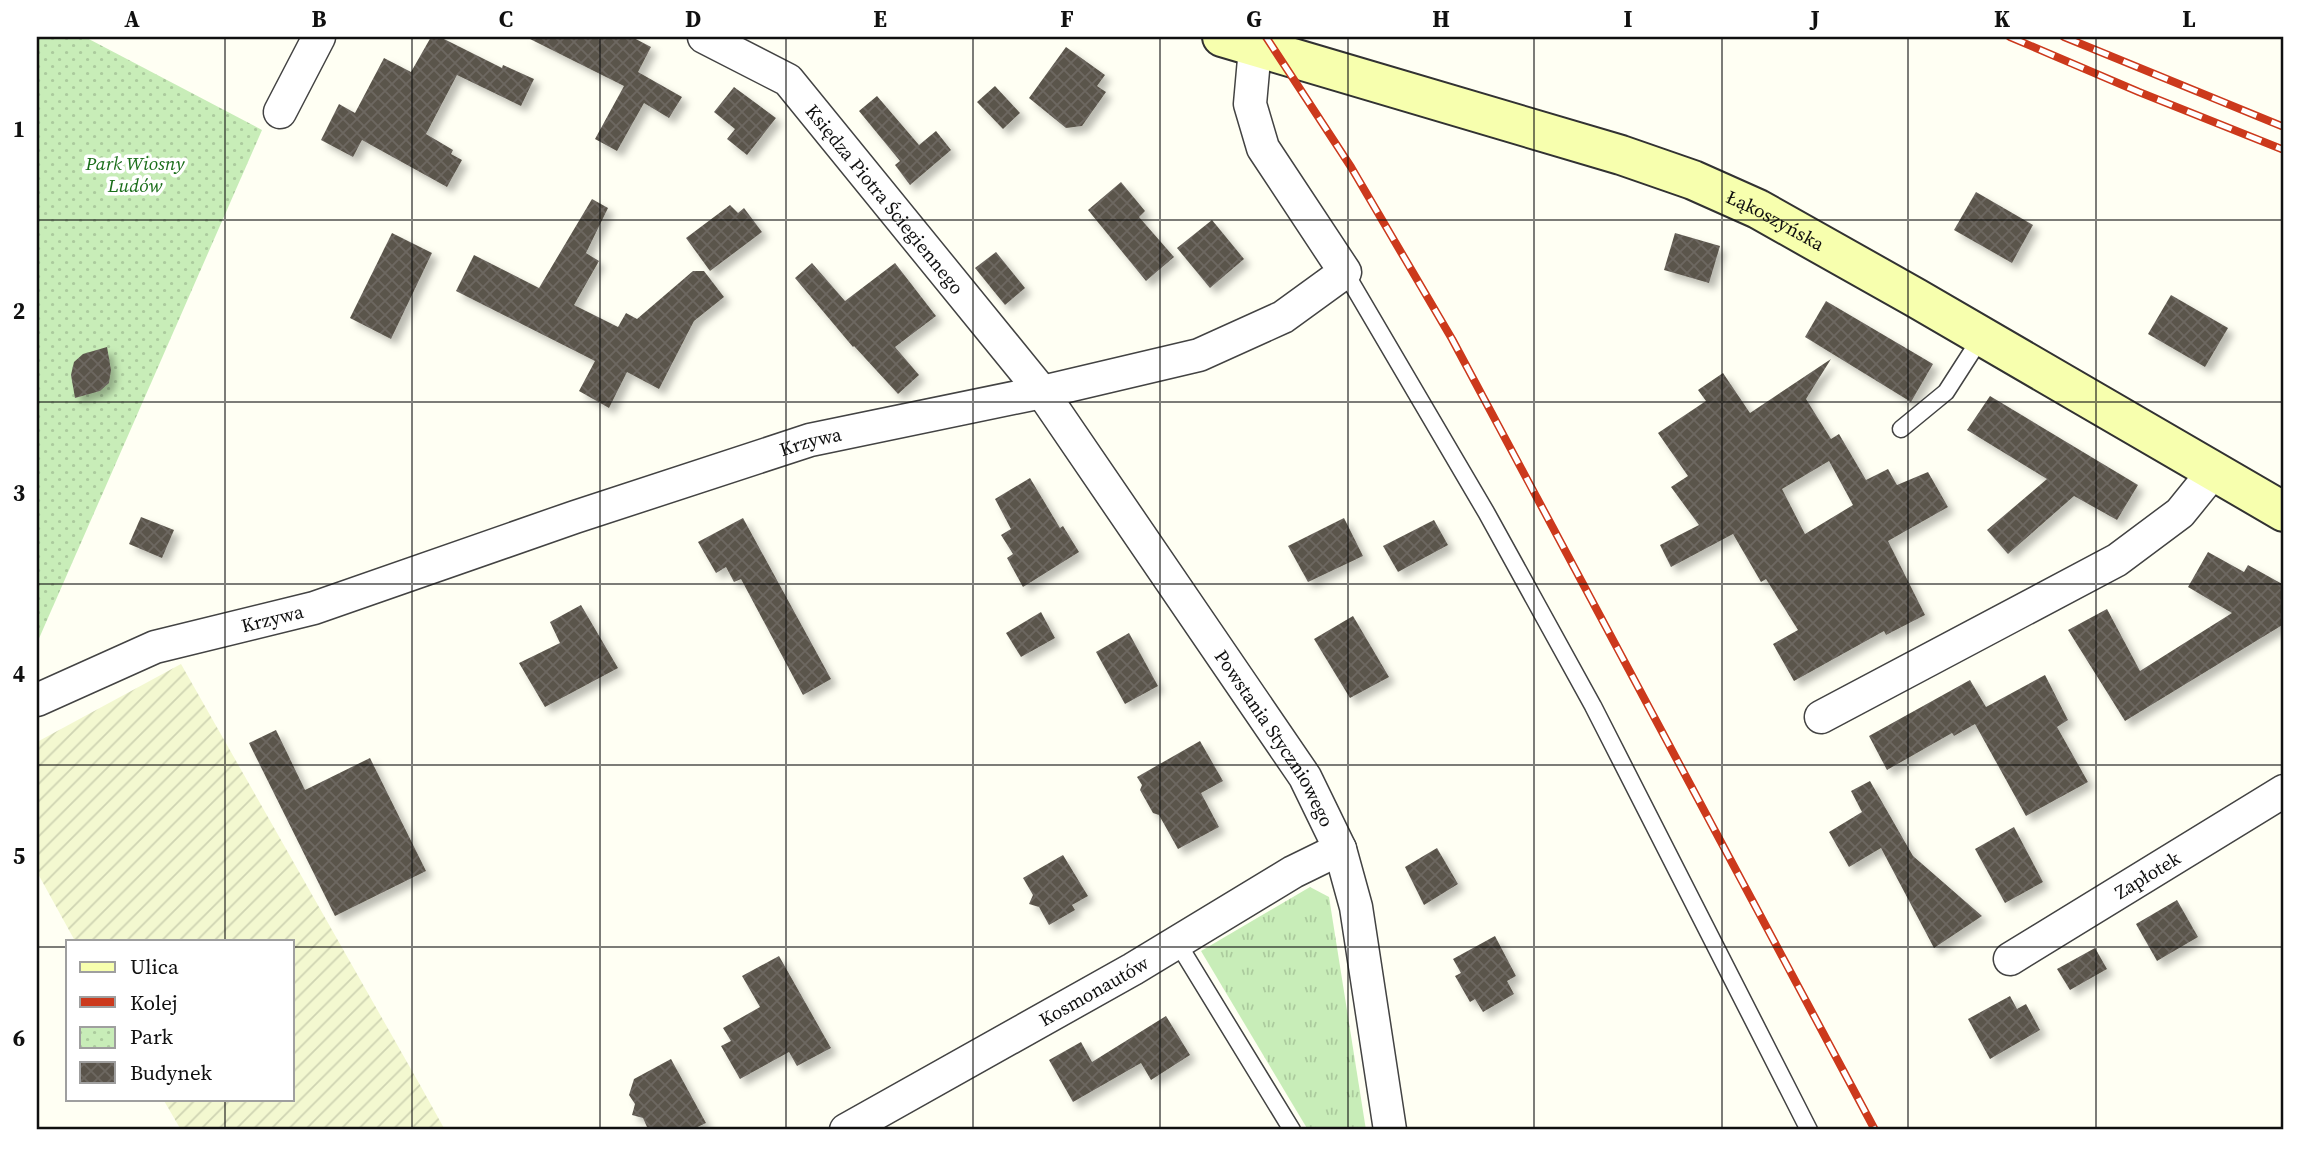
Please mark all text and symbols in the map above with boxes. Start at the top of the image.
text: A [124,3,140,35]
text: B [312,3,327,35]
text: C [499,3,513,35]
text: D [685,3,701,35]
text: E [873,3,887,35]
text: F [1060,3,1074,35]
text: G [1246,3,1262,35]
text: H [1432,3,1450,35]
text: I [1624,3,1633,35]
text: J [1808,3,1820,35]
text: K [1994,3,2010,35]
text: L [2182,3,2196,35]
street label: Księdza Piotra Ściegiennego [800,99,970,300]
text: 1 [13,113,25,145]
park label: Park Wiosny Ludów [85,150,185,198]
street label: Łąkoszyńska [1722,184,1829,257]
text: 2 [13,295,25,327]
street label: Krzywa [776,421,844,462]
text: 3 [13,477,25,509]
street label: Krzywa [238,598,306,638]
street label: Powstania Styczniowego [1209,644,1340,831]
text: 4 [13,658,25,690]
text: 5 [13,840,25,872]
street label: Zapłotek [2109,844,2186,905]
legend [66,940,294,1100]
street label: Kosmonautów [1034,949,1154,1032]
text: Ulica [130,952,179,981]
text: Kolej [130,988,178,1017]
text: 6 [13,1022,25,1054]
text: Park [130,1022,174,1051]
text: Budynek [130,1058,212,1087]

